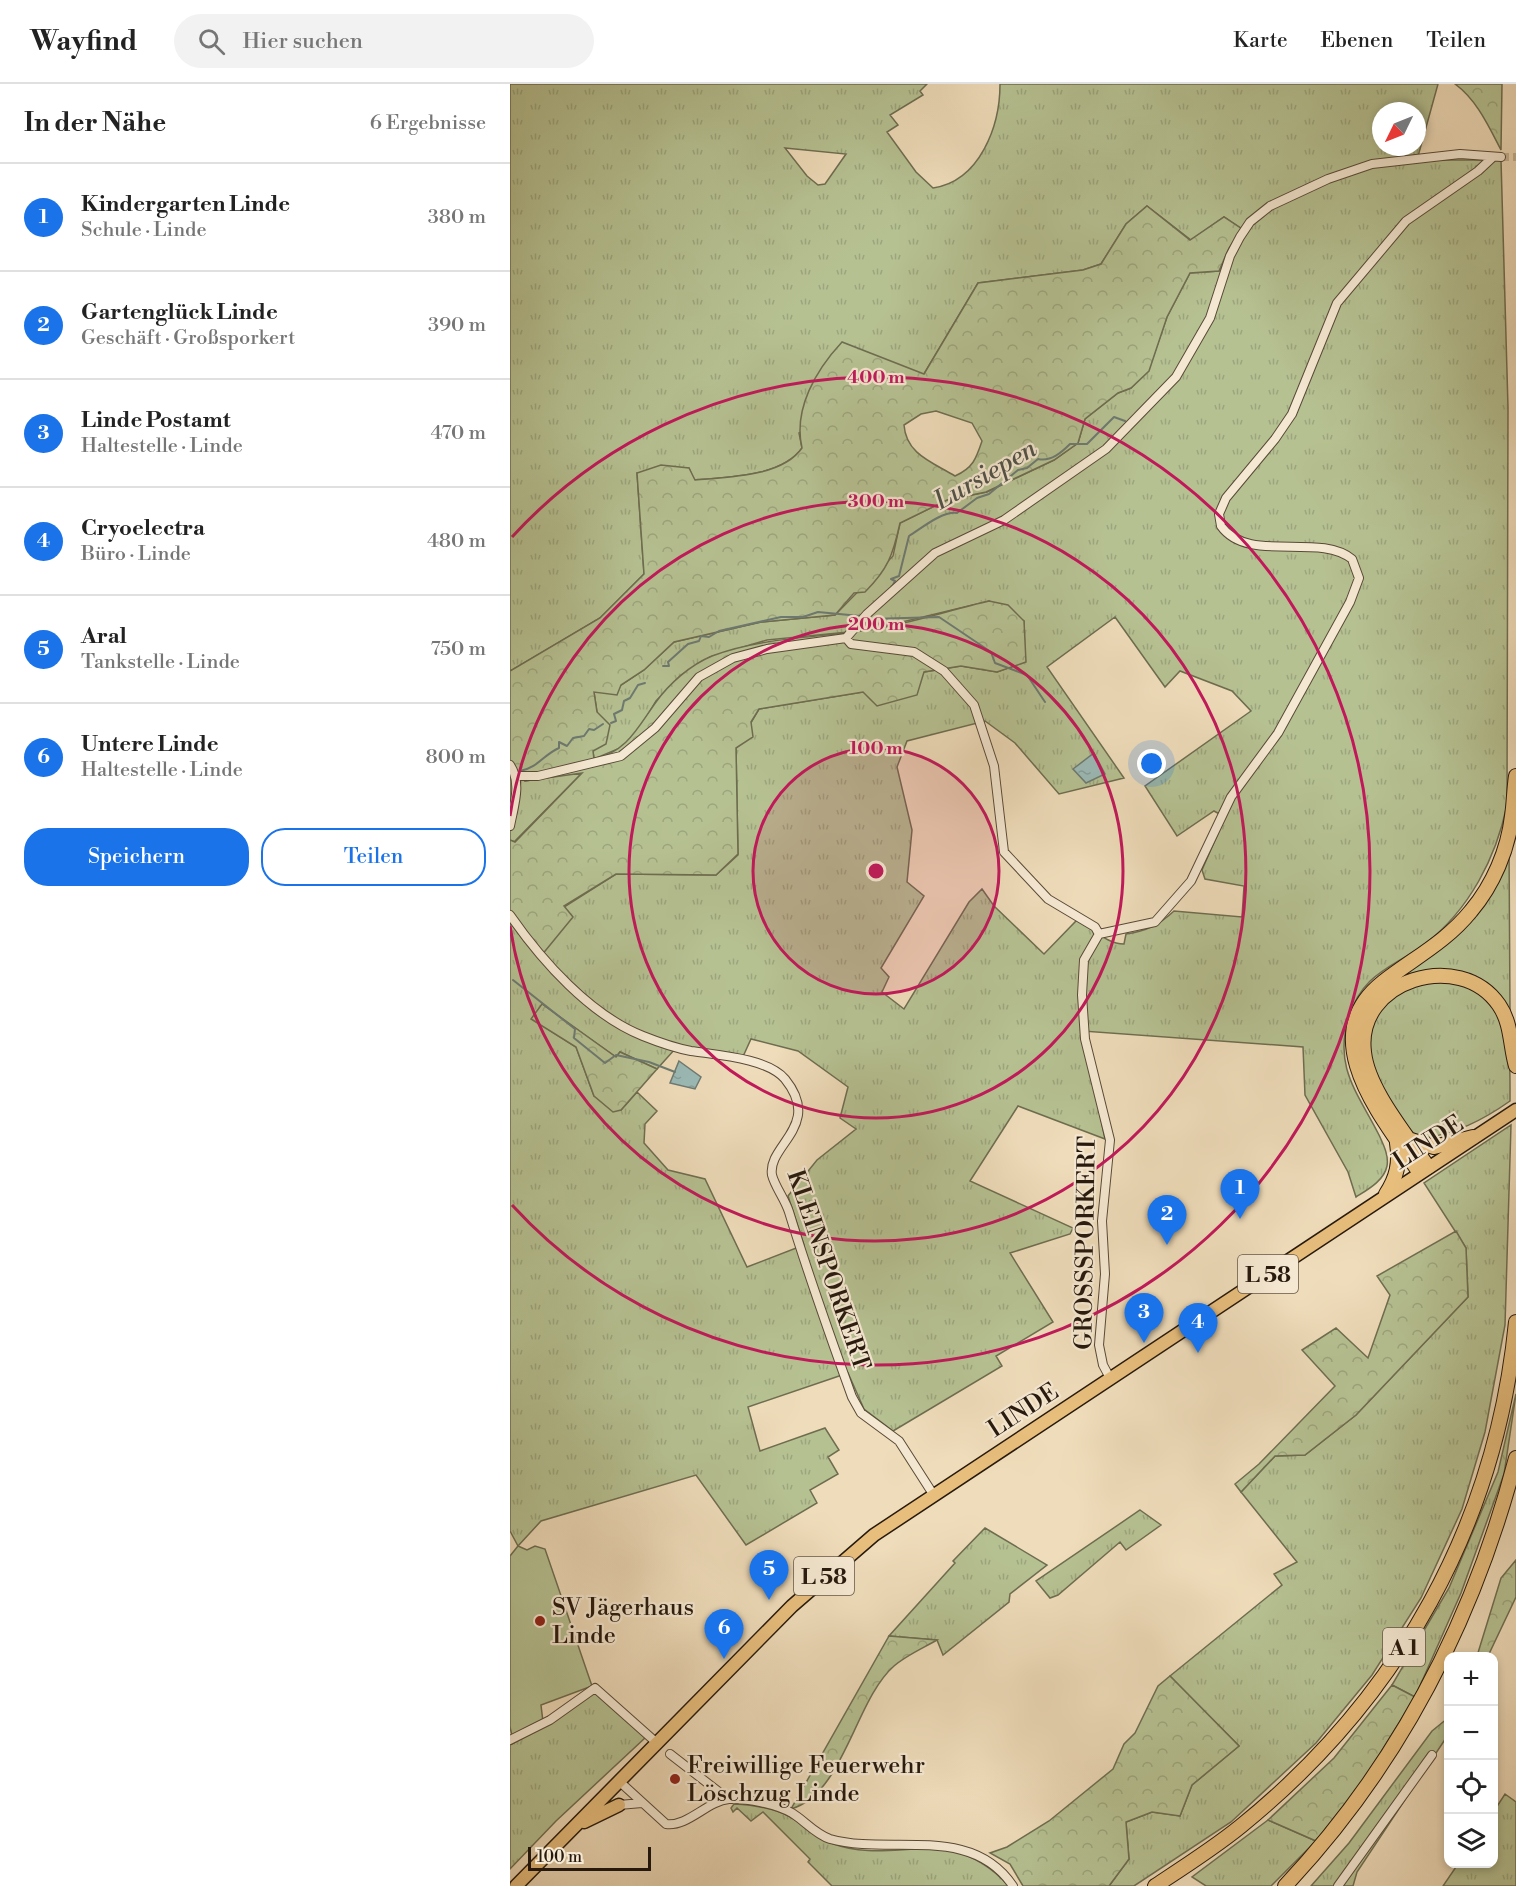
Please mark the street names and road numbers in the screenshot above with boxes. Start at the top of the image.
street label: LINDE [1388,1109,1469,1177]
street label: GROSSSPORKERT [1069,1136,1103,1350]
street label: KLEINSPORKERT [780,1166,876,1375]
road number: L 58 [1238,1255,1298,1293]
street label: LINDE [983,1377,1064,1445]
road number: L 58 [794,1557,854,1595]
road number: A 1 [1383,1628,1425,1666]

